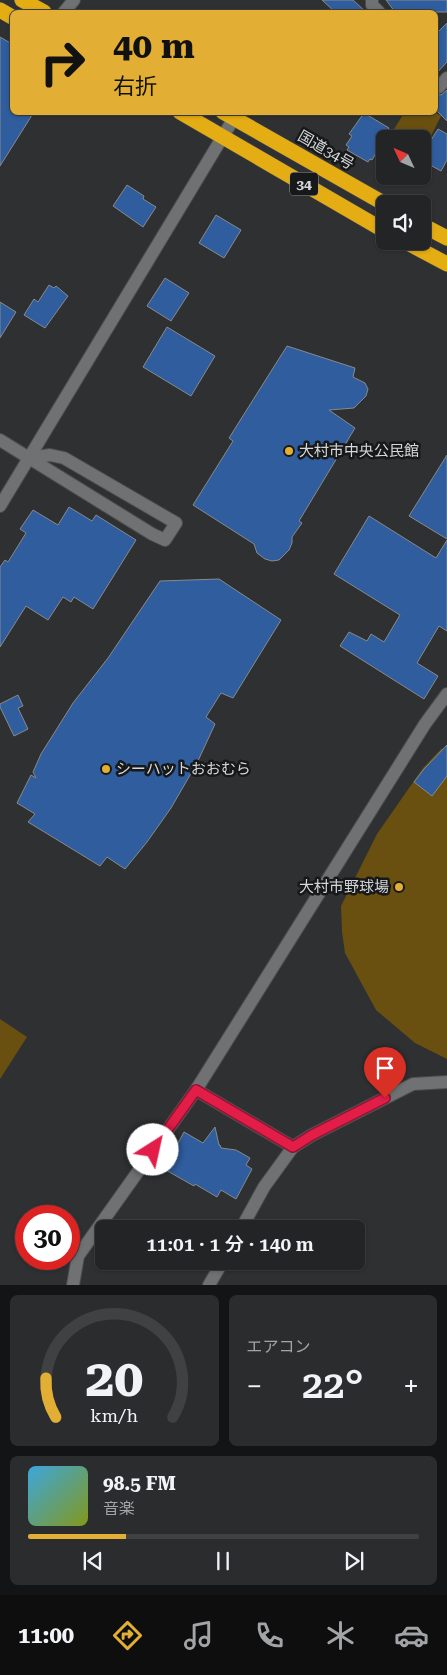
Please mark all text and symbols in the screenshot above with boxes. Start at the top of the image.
text: 40 m [113,26,195,67]
icon: right [30,30,95,95]
text: 右折 [113,74,157,99]
street label: 国道34号 [295,127,357,173]
north arrow [376,130,431,185]
map controls [376,130,431,250]
road number: 34 [290,172,318,195]
button: sound [376,195,431,250]
place label: 大村市中央公民館 [299,442,419,460]
marker: 大村市中央公民館 [283,445,295,457]
place label: シーハットおおむら [116,760,251,778]
marker: シーハットおおむら [100,763,112,775]
place label: 大村市野球場 [299,878,389,896]
marker: 大村市野球場 [393,881,405,893]
pin [364,1047,406,1098]
icon: arrive [371,1054,399,1082]
position arrow [126,1123,178,1175]
speed limit sign: 30 [15,1205,80,1270]
text: 11:01 · 1 分 · 140 m [146,1233,314,1256]
text: エアコン [247,1337,311,1356]
text: 20 [85,1348,143,1409]
text: 22° [302,1363,363,1407]
text: − [247,1370,262,1403]
text: + [403,1370,419,1403]
text: km/h [90,1405,139,1426]
text: 98.5 FM [103,1472,176,1495]
text: 音楽 [103,1499,135,1518]
icon: previous [79,1547,107,1575]
icon: pause [209,1547,237,1575]
icon: next [340,1547,368,1575]
icon: directions [110,1618,145,1653]
icon: music [181,1618,216,1653]
icon: phone [252,1618,287,1653]
icon: climate [323,1618,358,1653]
icon: car [394,1618,429,1653]
text: 11:00 [18,1623,74,1648]

